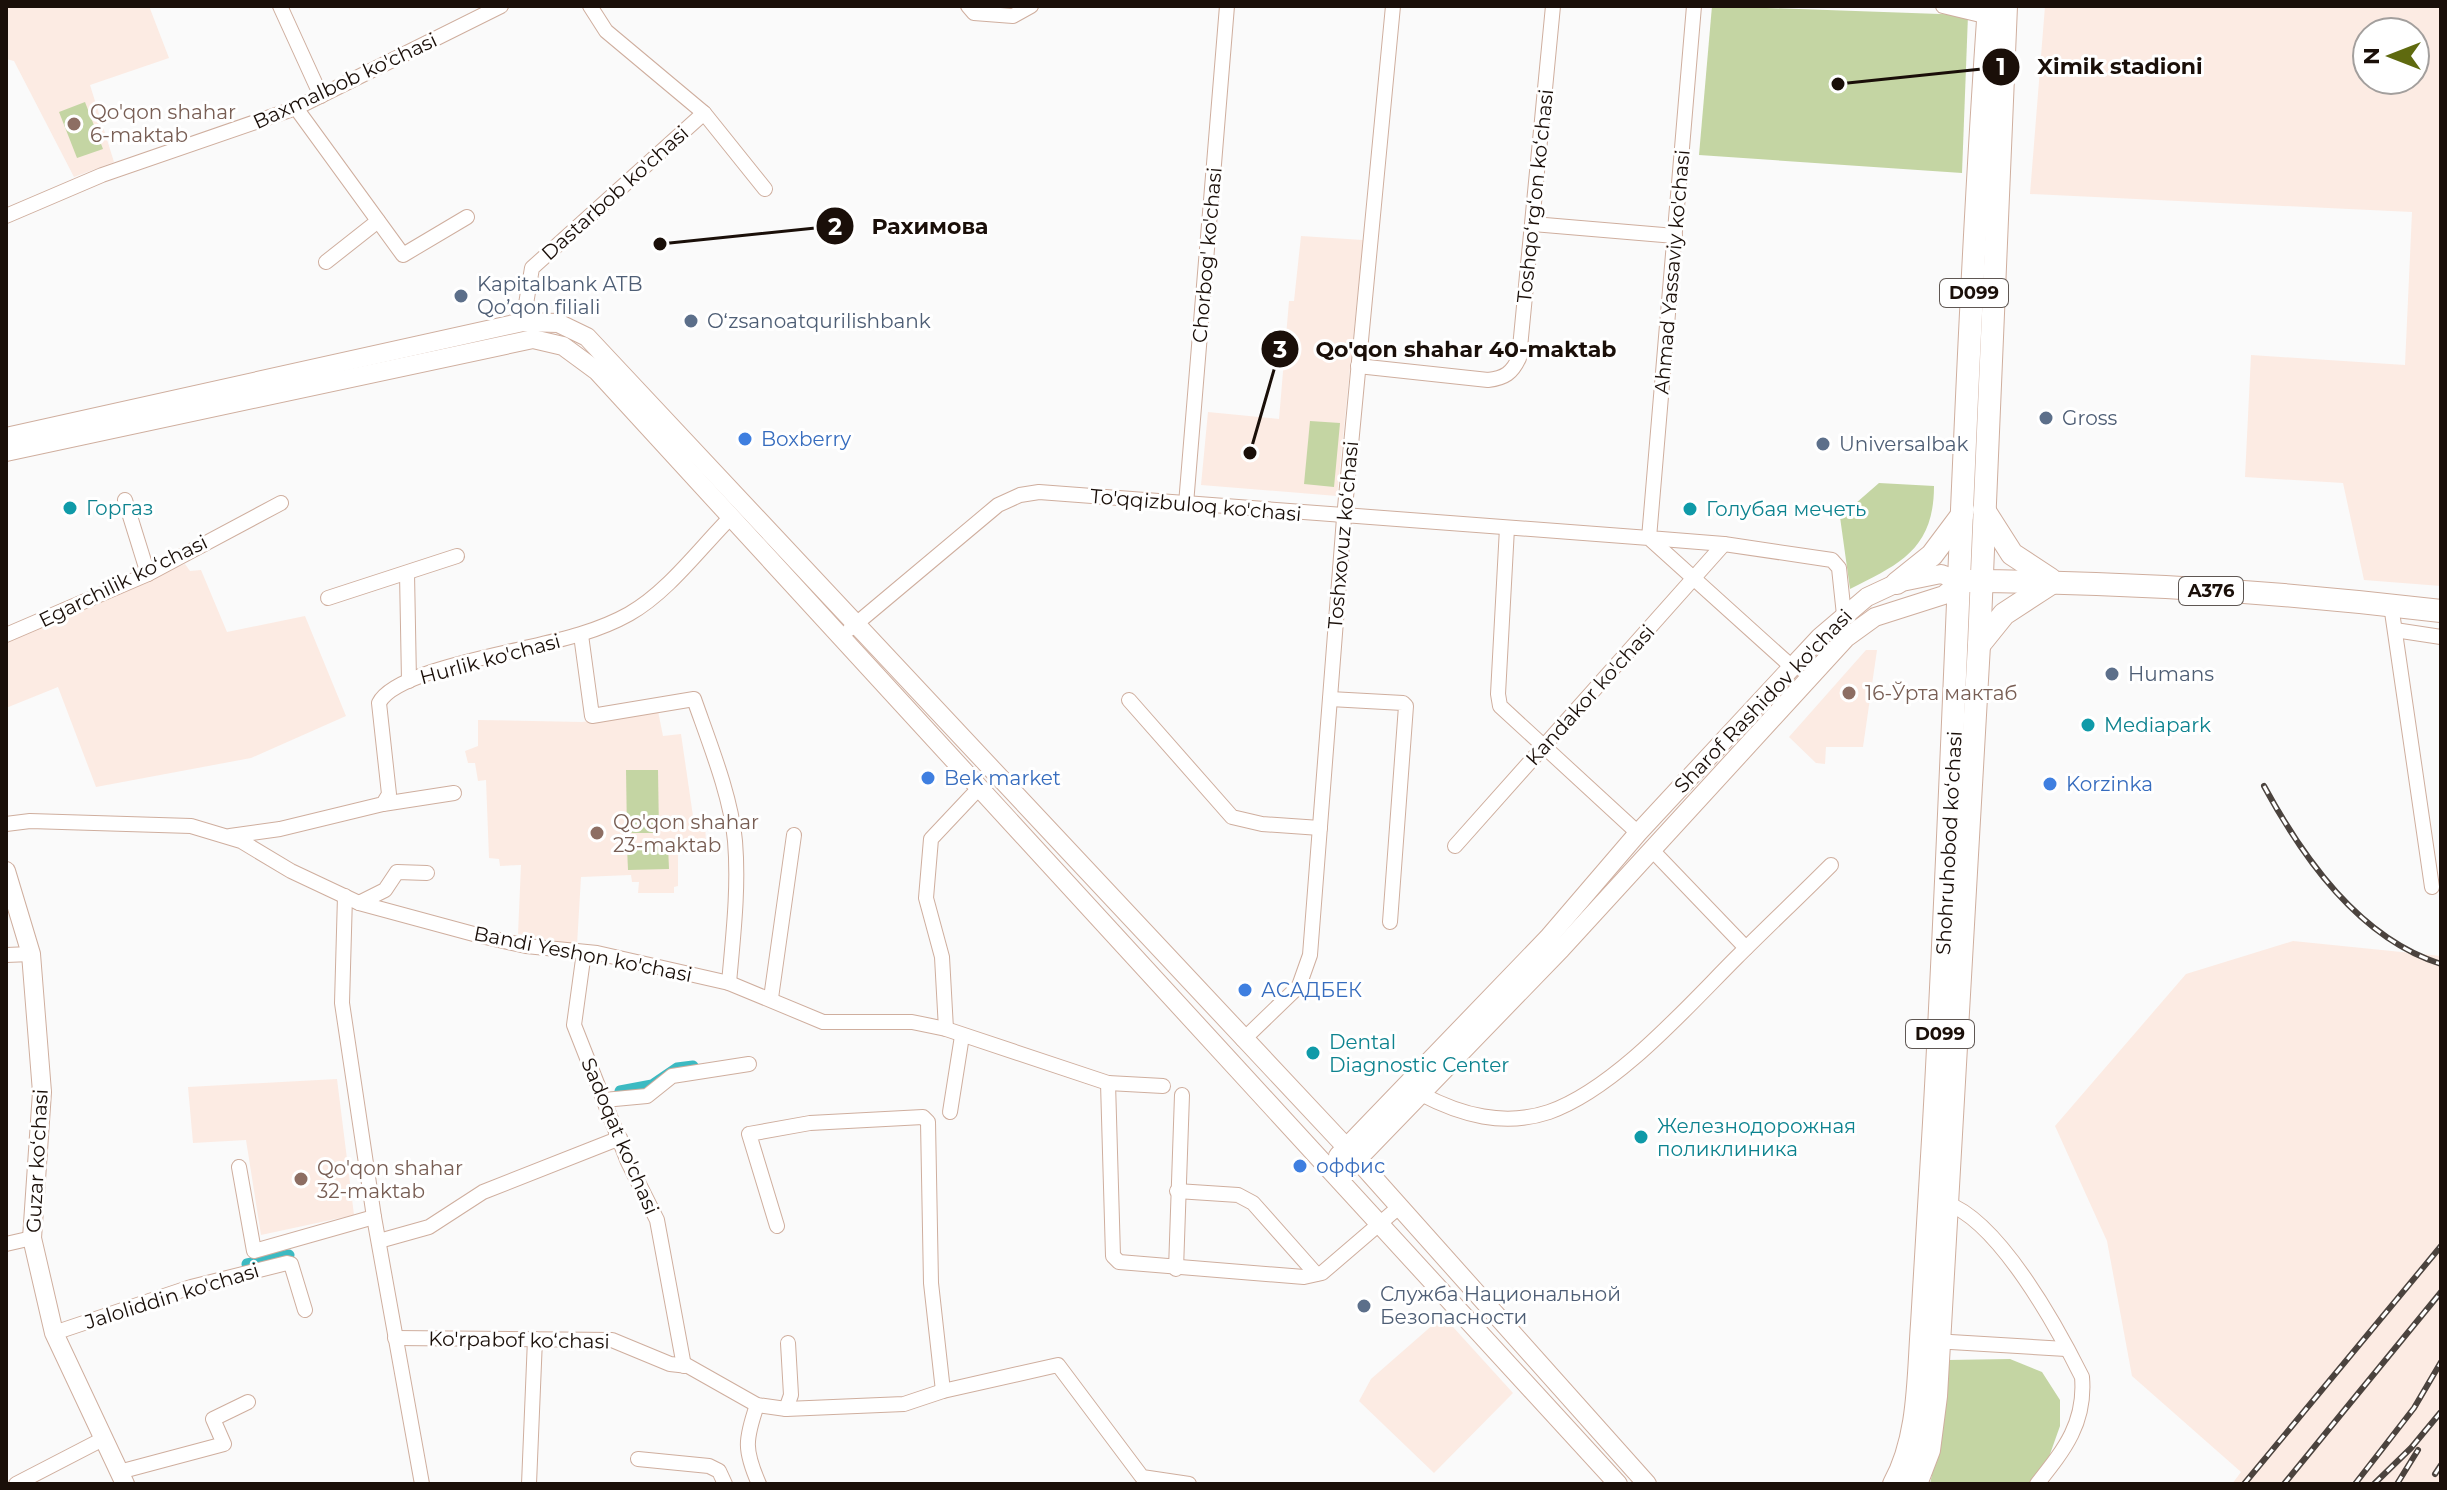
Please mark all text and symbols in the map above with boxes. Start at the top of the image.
north arrow [2351,16,2431,96]
street label: Baxmalbob ko'chasi [249,28,441,134]
callout: Ximik stadioni [1981,44,2218,90]
text: N [2358,47,2385,65]
text: 1 [1996,52,2006,81]
text: Ximik stadioni [2037,53,2203,80]
street label: Toshqoʻrgʻon koʻchasi [1512,88,1558,304]
place label: Qo'qon shahar 6-maktab [90,100,236,147]
marker: Qo'qon shahar 6-maktab [65,115,83,133]
street label: Dastarbob ko'chasi [537,121,693,265]
street label: Ahmad Yassaviy ko'chasi [1649,149,1695,395]
street label: Chorbog' ko'chasi [1187,166,1227,344]
callout: Рахимова [815,203,1004,249]
text: 2 [828,212,842,241]
text: Рахимова [872,213,988,240]
place label: Kapitalbank ATB Qo’qon filiali [477,272,643,319]
road number: D099 [1940,279,2008,307]
marker: Kapitalbank ATB Qo’qon filiali [452,287,470,305]
place label: Oʻzsanoatqurilishbank [707,309,931,333]
marker: Oʻzsanoatqurilishbank [682,312,700,330]
callout: Qo'qon shahar 40-maktab [1260,326,1633,372]
text: 3 [1272,335,1287,364]
text: Qo'qon shahar 40-maktab [1316,336,1617,363]
place label: Gross [2062,406,2118,430]
marker: Gross [2037,409,2055,427]
place label: Boxberry [761,427,851,451]
marker: Boxberry [736,430,754,448]
place label: Universalbak [1839,432,1969,456]
marker: Universalbak [1814,435,1832,453]
street label: Toshxovuz koʻchasi [1323,440,1363,630]
street label: To'qqizbuloq ko'chasi [1089,484,1303,526]
place label: Горгаз [86,496,153,520]
place label: Голубая мечеть [1706,497,1866,521]
marker: Горгаз [61,499,79,517]
marker: Голубая мечеть [1681,500,1699,518]
street label: Egarchilik koʻchasi [35,530,211,632]
road number: A376 [2179,577,2243,605]
street label: Sharof Rashidov ko'chasi [1669,604,1857,798]
street label: Kandakor ko'chasi [1521,620,1659,770]
street label: Hurlik ko'chasi [417,629,563,689]
place label: Humans [2128,662,2214,686]
marker: Humans [2103,665,2121,683]
place label: 16-Ўрта мактаб [1865,681,2018,705]
marker: 16-Ўрта мактаб [1840,684,1858,702]
place label: Mediapark [2104,713,2211,737]
marker: Mediapark [2079,716,2097,734]
street label: Shohruhobod koʻchasi [1931,730,1967,956]
place label: Bek market [944,766,1061,790]
marker: Bek market [919,769,937,787]
place label: Korzinka [2066,772,2153,796]
marker: Korzinka [2041,775,2059,793]
place label: Qo'qon shahar 23-maktab [613,810,759,857]
marker: Qo'qon shahar 23-maktab [588,824,606,842]
street label: Bandi Yeshon ko'chasi [472,921,694,987]
place label: АСАДБЕК [1261,978,1362,1002]
marker: АСАДБЕК [1236,981,1254,999]
road number: D099 [1906,1020,1974,1048]
place label: Dental Diagnostic Center [1329,1030,1509,1077]
marker: Dental Diagnostic Center [1304,1044,1322,1062]
street label: Sadoqat ko'chasi [576,1054,664,1218]
street label: Guzar koʻchasi [21,1088,53,1234]
place label: Железнодорожная поликлиника [1657,1114,1856,1161]
marker: Железнодорожная поликлиника [1632,1128,1650,1146]
place label: оффис [1316,1154,1385,1178]
place label: Qo'qon shahar 32-maktab [317,1156,463,1203]
marker: оффис [1291,1157,1309,1175]
marker: Qo'qon shahar 32-maktab [292,1170,310,1188]
street label: Jaloliddin ko'chasi [81,1258,262,1334]
place label: Служба Национальной Безопасности [1380,1282,1621,1329]
marker: Служба Национальной Безопасности [1355,1297,1373,1315]
street label: Ko'rpabof koʻchasi [428,1326,610,1354]

